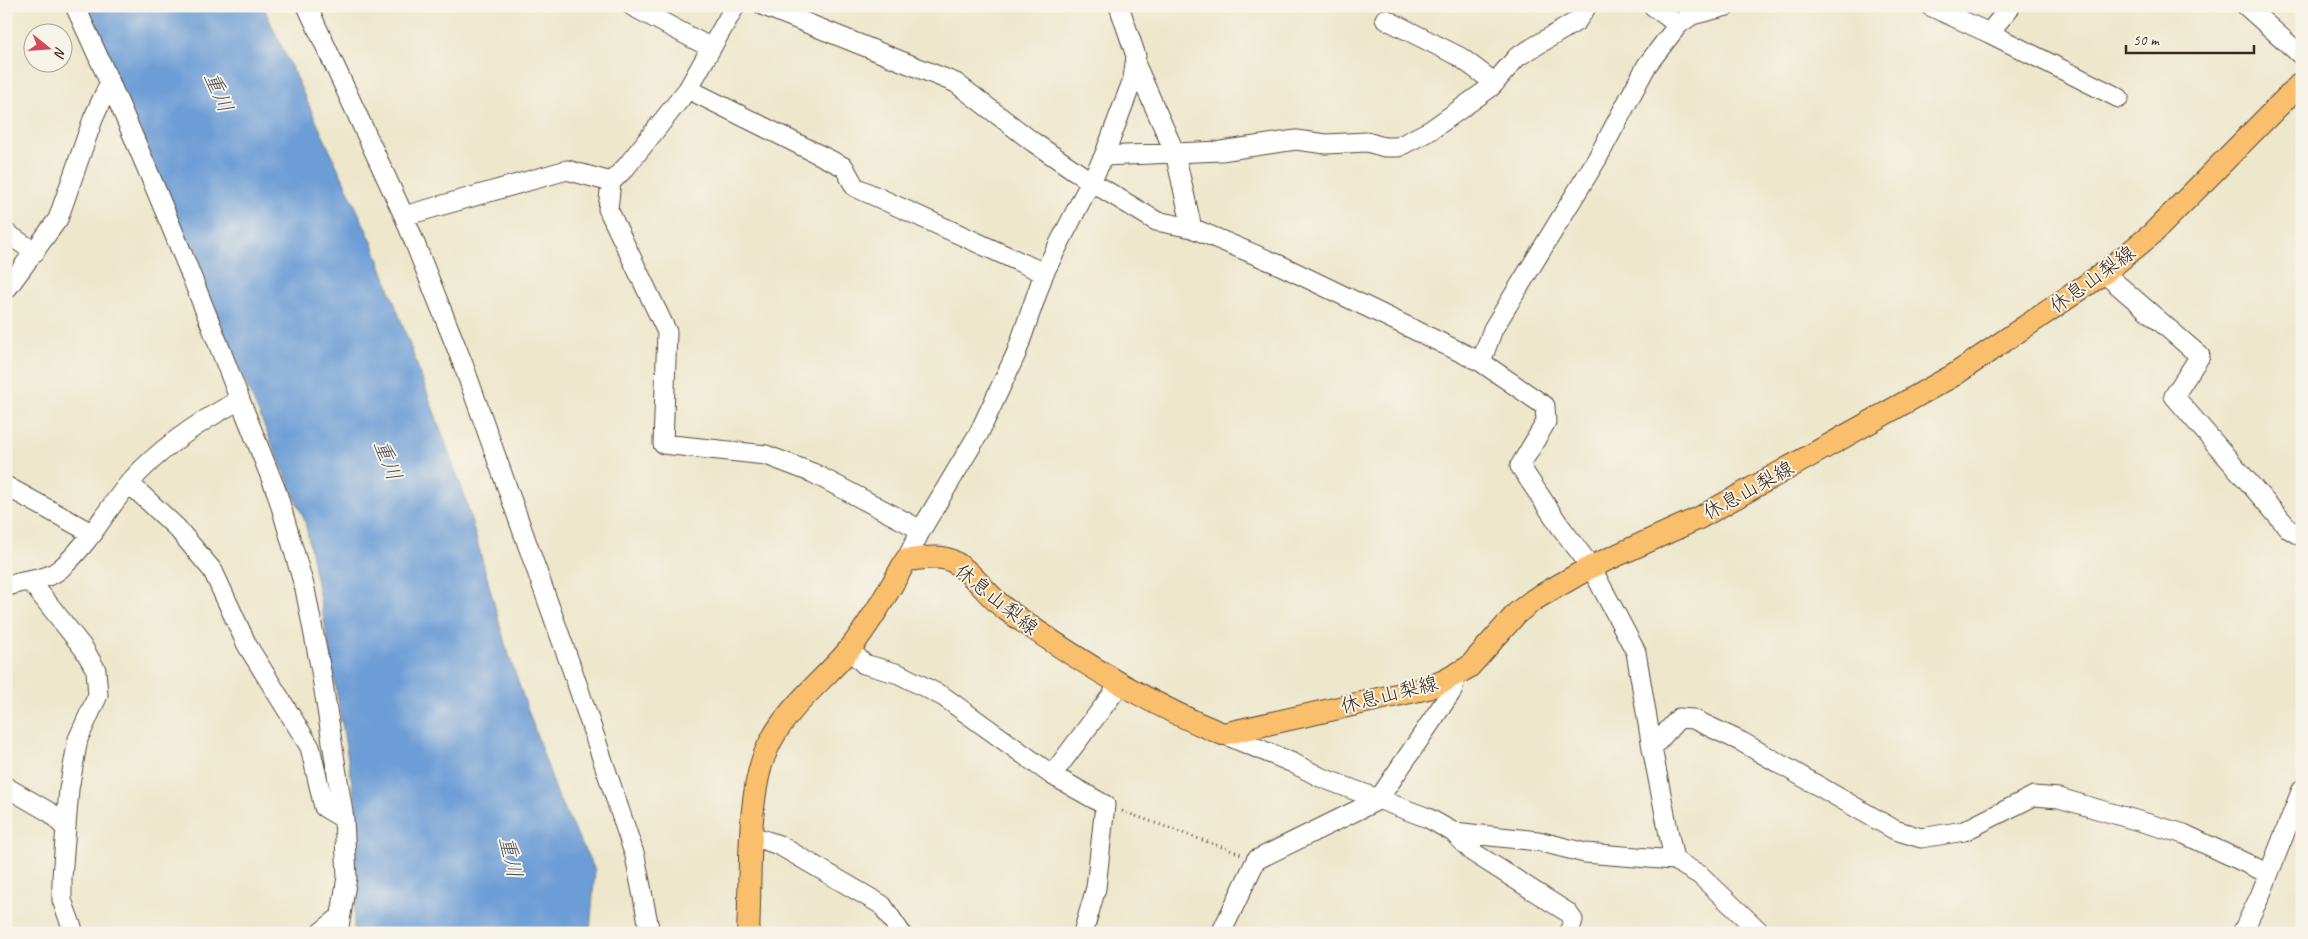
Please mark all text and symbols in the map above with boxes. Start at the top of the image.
north arrow [22,22,72,72]
scale bar [2126,22,2253,54]
text: 50 m [2133,31,2160,50]
text: N [50,45,69,61]
water label: 重川 [199,68,239,116]
street label: 休息山梨線 [2044,240,2140,319]
water label: 重川 [368,436,408,484]
street label: 休息山梨線 [1698,455,1798,526]
street label: 休息山梨線 [950,558,1043,641]
street label: 休息山梨線 [1338,670,1441,719]
water label: 重川 [494,834,528,880]

